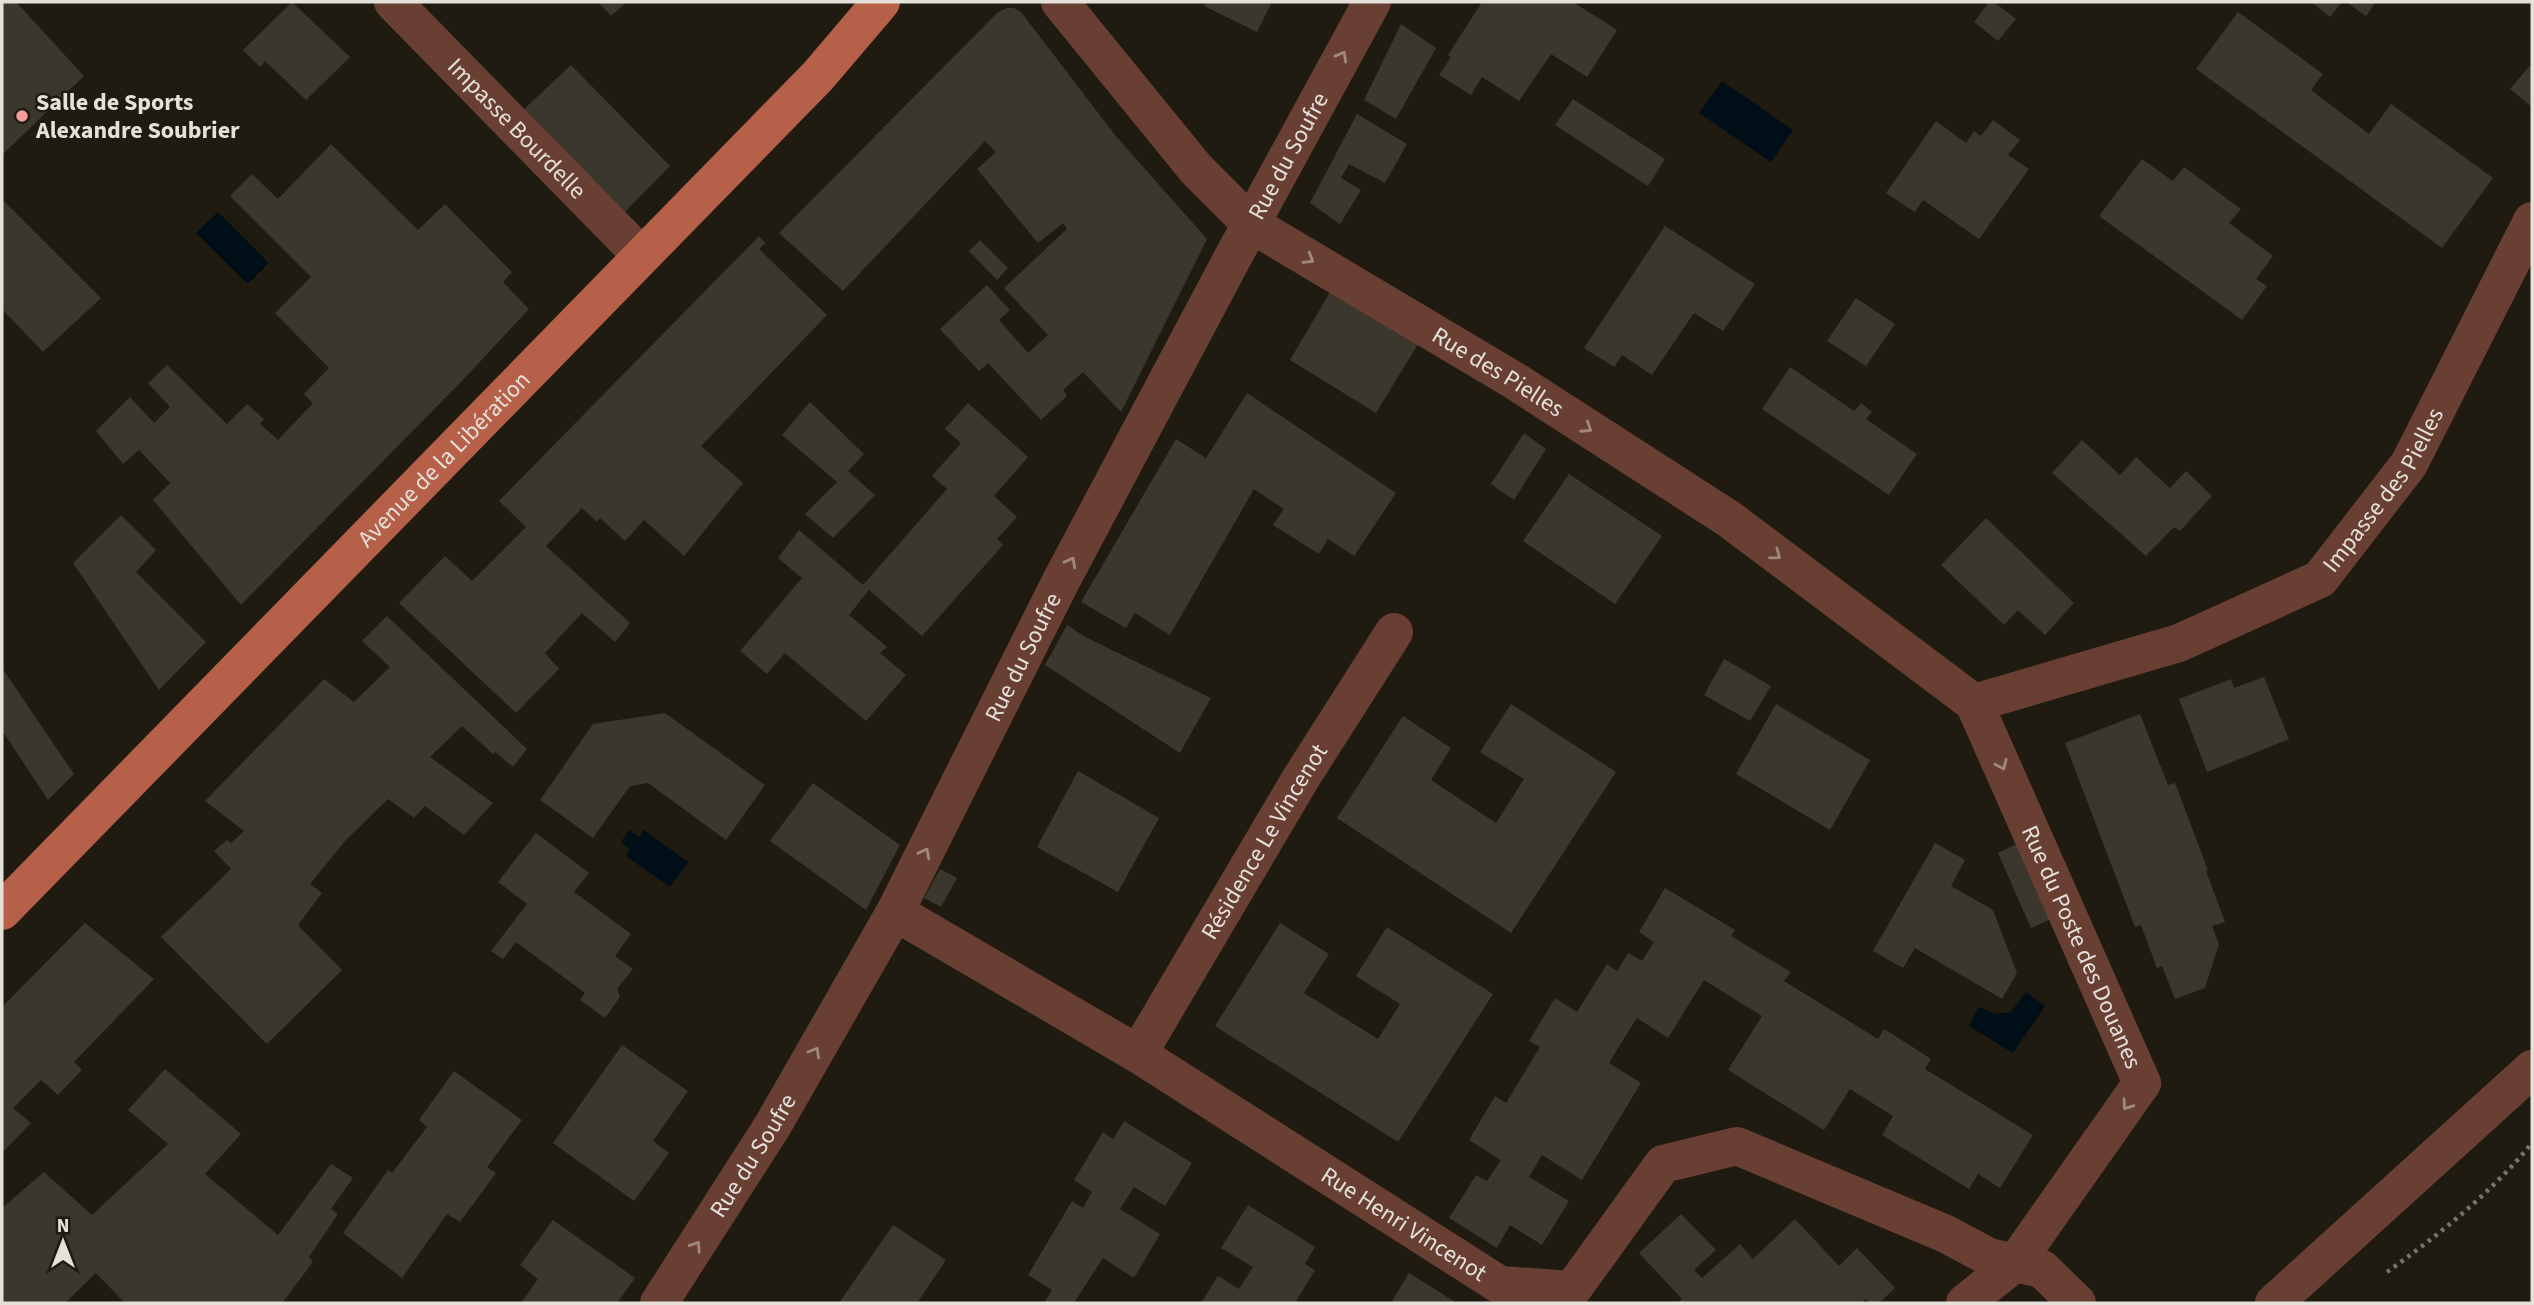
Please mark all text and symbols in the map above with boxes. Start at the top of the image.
street label: Impasse Bourdelle [439,50,594,207]
one-way arrow [1334,51,1347,64]
place label: Salle de Sports Alexandre Soubrier [35,85,240,148]
street label: Rue du Soufre [1239,86,1338,226]
marker: Salle de Sports Alexandre Soubrier [14,108,30,124]
one-way arrow [1302,250,1315,263]
street label: Rue des Pielles [1425,318,1571,426]
street label: Avenue de la Libération [350,363,539,555]
street label: Impasse des Pielles [2314,402,2453,580]
one-way arrow [1580,419,1593,432]
one-way arrow [1768,546,1781,559]
one-way arrow [1063,557,1076,569]
street label: Rue du Soufre [976,587,1070,728]
street label: Résidence Le Vincenot [1192,737,1336,946]
one-way arrow [1994,758,2008,770]
street label: Rue du Poste des Douanes [2012,820,2151,1074]
one-way arrow [917,848,931,860]
one-way arrow [807,1047,820,1060]
street label: Rue du Soufre [701,1087,805,1225]
one-way arrow [2123,1097,2135,1110]
street label: Rue Henri Vincenot [1314,1158,1494,1290]
north arrow [28,1207,98,1277]
text: N [57,1213,69,1240]
one-way arrow [687,1240,700,1253]

